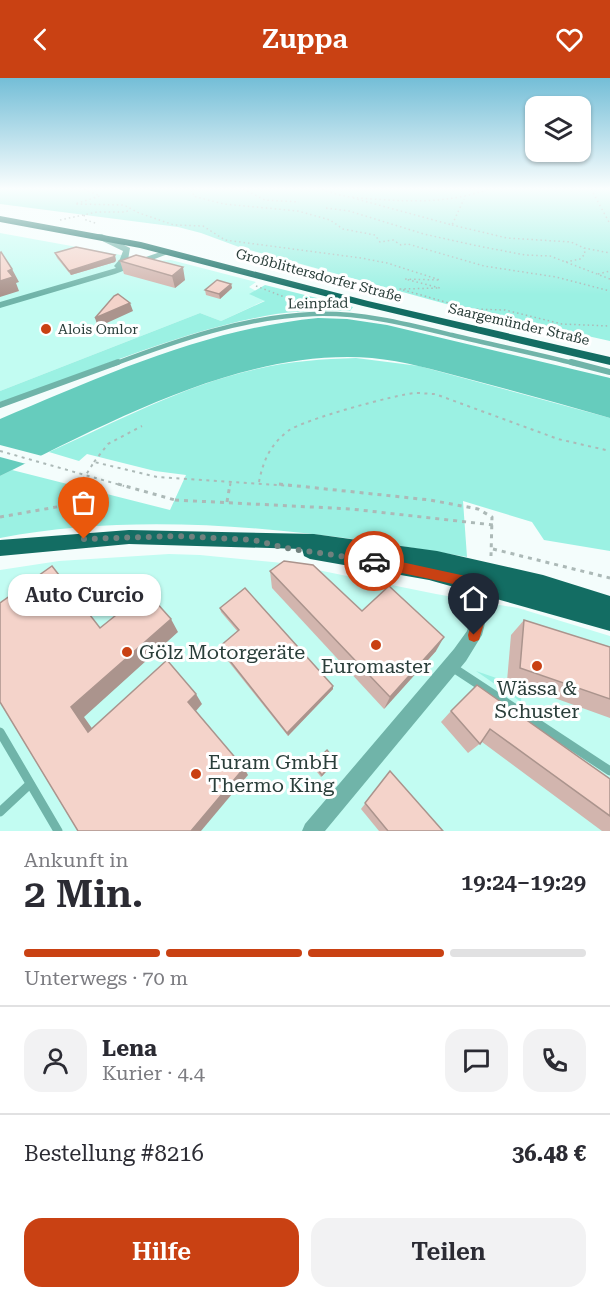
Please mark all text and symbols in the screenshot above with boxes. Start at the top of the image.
icon: back [24,23,57,56]
text: Zuppa [262,23,348,55]
icon: heart [553,23,586,56]
map controls [525,96,591,162]
button: layers [525,96,591,162]
street label: Großblittersdorfer Straße [234,245,404,305]
street label: Leinpfad [288,294,348,312]
street label: Saargemünder Straße [447,300,592,348]
place label: Alois Omlor [58,321,138,337]
marker: Alois Omlor [39,322,53,336]
pin [58,477,109,539]
icon: bag [67,486,100,519]
courier [344,531,404,591]
icon: car [358,545,391,578]
pin [448,573,499,635]
callout: Auto Curcio [8,575,160,617]
icon: home [457,582,490,615]
text: Auto Curcio [25,583,144,607]
marker: Euromaster [369,638,383,652]
place label: Gölz Motorgeräte [139,640,305,664]
marker: Gölz Motorgeräte [120,645,134,659]
place label: Euromaster [321,654,431,678]
marker: Wässa & Schuster [530,659,544,673]
place label: Wässa & Schuster [494,676,580,723]
place label: Euram GmbH Thermo King [208,750,339,797]
marker: Euram GmbH Thermo King [189,767,203,781]
text: Ankunft in [24,848,128,872]
text: 19:24–19:29 [461,870,586,895]
text: 2 Min. [24,871,143,917]
text: Unterwegs · 70 m [24,966,188,990]
button: person [24,1029,87,1092]
button: chat [445,1029,508,1092]
button: phone [523,1029,586,1092]
text: Lena [102,1036,157,1061]
text: Kurier · 4.4 [102,1061,205,1085]
text: Bestellung #8216 [24,1141,204,1166]
text: 36.48 € [512,1141,586,1166]
button: Hilfe [24,1218,299,1287]
button: Teilen [311,1218,586,1287]

